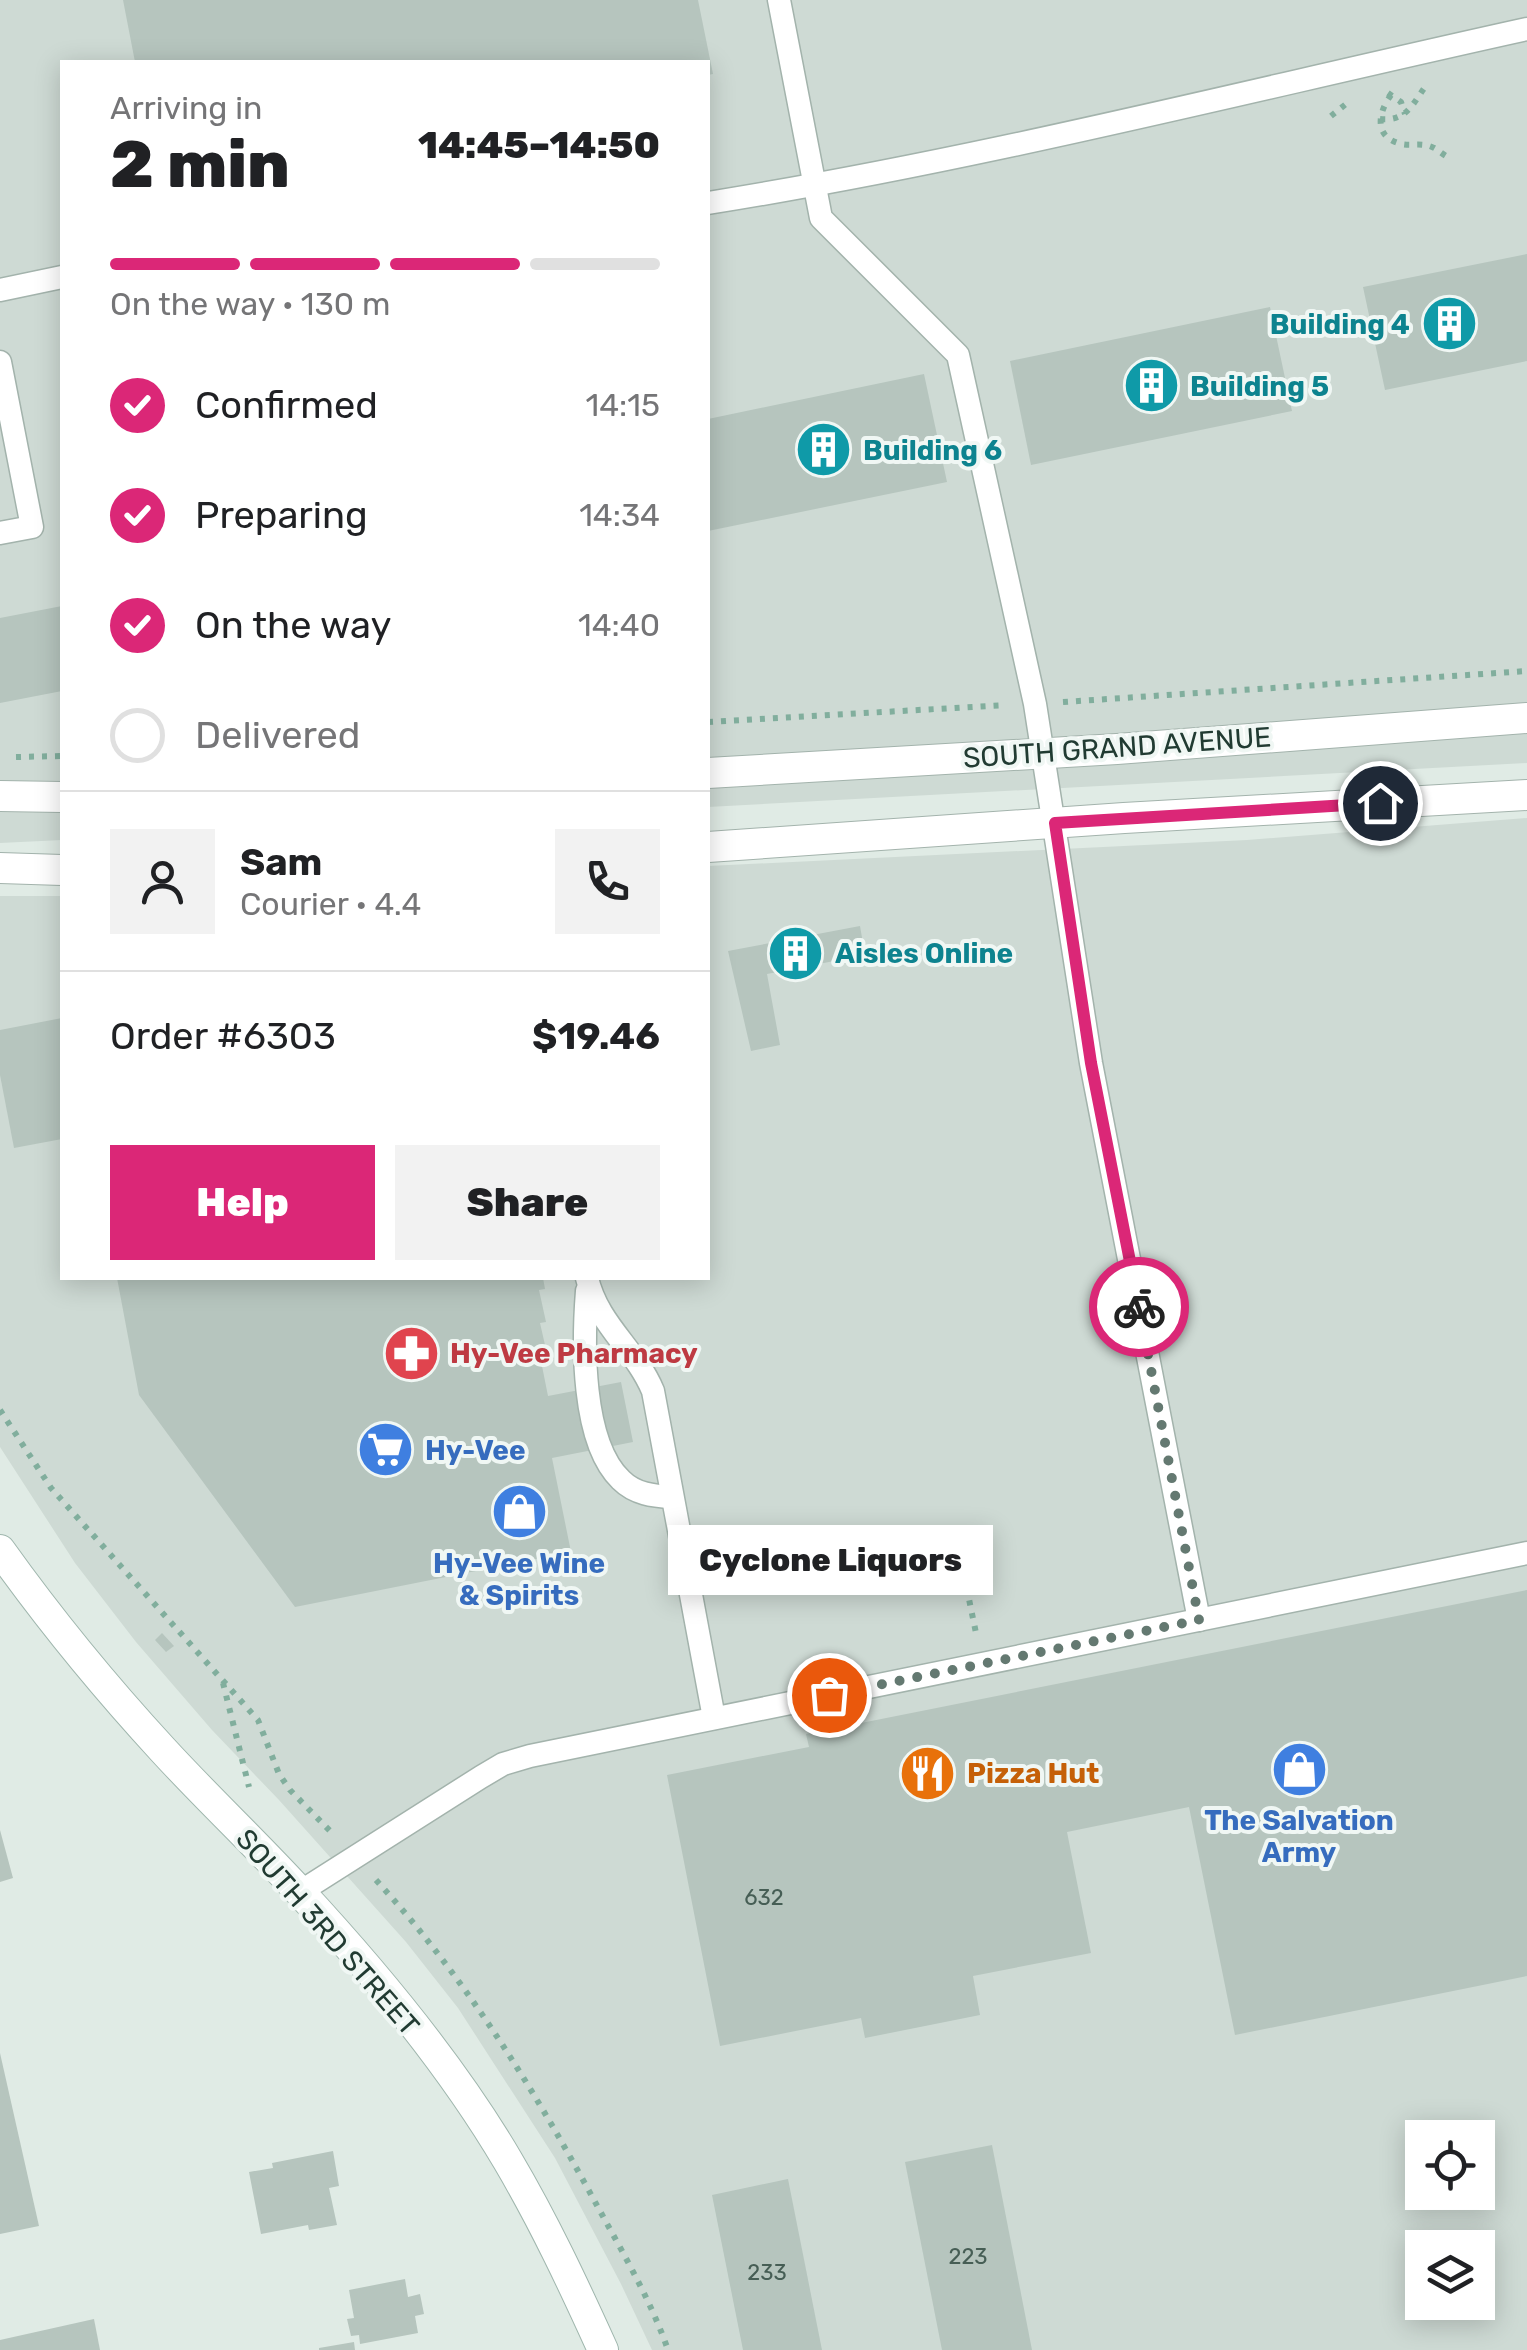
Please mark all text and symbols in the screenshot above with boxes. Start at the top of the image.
text: Arriving in [110,89,262,127]
text: 14:45–14:50 [418,122,660,168]
text: 2 min [110,126,290,203]
text: On the way · 130 m [110,285,390,323]
building icon: Building 4 [1419,294,1479,354]
place label: Building 4 [1270,308,1410,341]
building icon: Building 5 [1121,356,1181,416]
place label: Building 5 [1190,370,1329,403]
icon: check [110,378,165,433]
text: Confirmed [195,382,378,428]
text: 14:15 [586,386,660,424]
building icon: Building 6 [794,420,854,480]
place label: Building 6 [863,434,1002,467]
icon: check [110,488,165,543]
text: Preparing [195,492,368,538]
text: 14:34 [579,496,660,534]
icon: check [110,598,165,653]
text: On the way [195,602,391,648]
text: 14:40 [578,606,660,644]
text: Delivered [195,712,360,758]
street label: SOUTH GRAND AVENUE [962,720,1272,775]
pin [1338,761,1423,846]
icon: home [1353,776,1408,831]
button: person [110,829,215,934]
button: phone [555,829,660,934]
text: Sam [240,839,322,885]
text: Courier · 4.4 [240,885,421,923]
building icon: Aisles Online [766,923,826,983]
place label: Aisles Online [835,937,1013,970]
text: Order #6303 [110,1013,336,1059]
text: $19.46 [532,1013,660,1059]
button: Help [110,1145,375,1260]
button: Share [395,1145,660,1260]
courier [1089,1257,1189,1357]
icon: bike [1112,1280,1167,1335]
pharmacy icon: Hy-Vee Pharmacy [381,1323,441,1383]
place label: Hy-Vee Pharmacy [450,1337,698,1370]
supermarket icon: Hy-Vee [356,1420,416,1480]
place label: Hy-Vee [425,1434,526,1467]
shop icon: Hy-Vee Wine & Spirits [489,1482,549,1542]
callout: Cyclone Liquors [666,1525,992,1595]
text: Cyclone Liquors [699,1541,962,1579]
place label: Hy-Vee Wine & Spirits [433,1547,605,1612]
pin [787,1653,872,1738]
icon: bag [802,1668,857,1723]
shop icon: The Salvation Army [1269,1739,1329,1799]
restaurant icon: Pizza Hut [898,1743,958,1803]
place label: Pizza Hut [967,1757,1099,1790]
place label: The Salvation Army [1204,1804,1394,1869]
street label: SOUTH 3RD STREET [229,1823,426,2042]
house number: 632 [744,1884,784,1911]
map controls [1405,2120,1495,2320]
button: locate [1405,2120,1495,2210]
button: layers [1405,2230,1495,2320]
house number: 223 [948,2243,988,2270]
house number: 233 [747,2259,787,2286]

